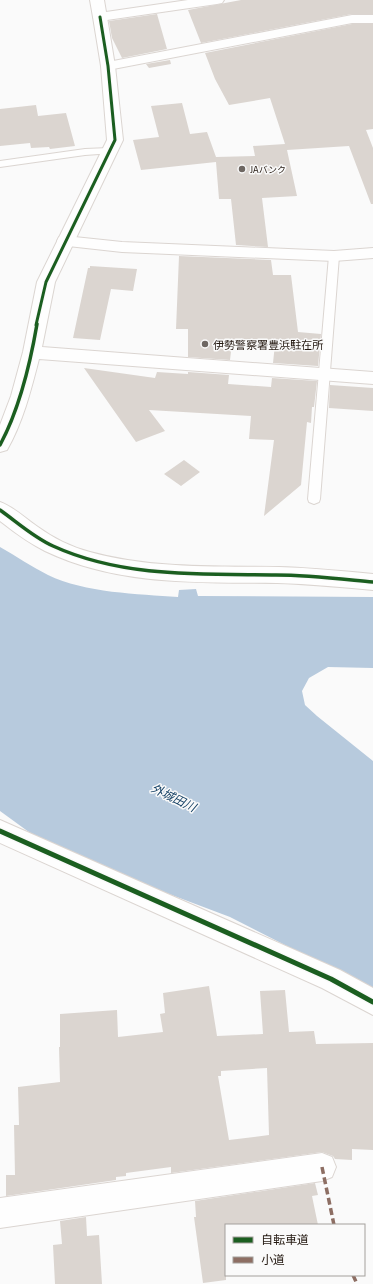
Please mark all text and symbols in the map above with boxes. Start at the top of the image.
marker: JAバンク [237,164,247,174]
place label: JAバンク [250,164,286,175]
place label: 伊勢警察署豊浜駐在所 [213,338,324,351]
marker: 伊勢警察署豊浜駐在所 [200,339,210,349]
water label: 外城田川 [149,780,200,815]
legend [225,1224,365,1276]
text: 自転車道 [261,1232,309,1246]
text: 小道 [261,1252,285,1266]

